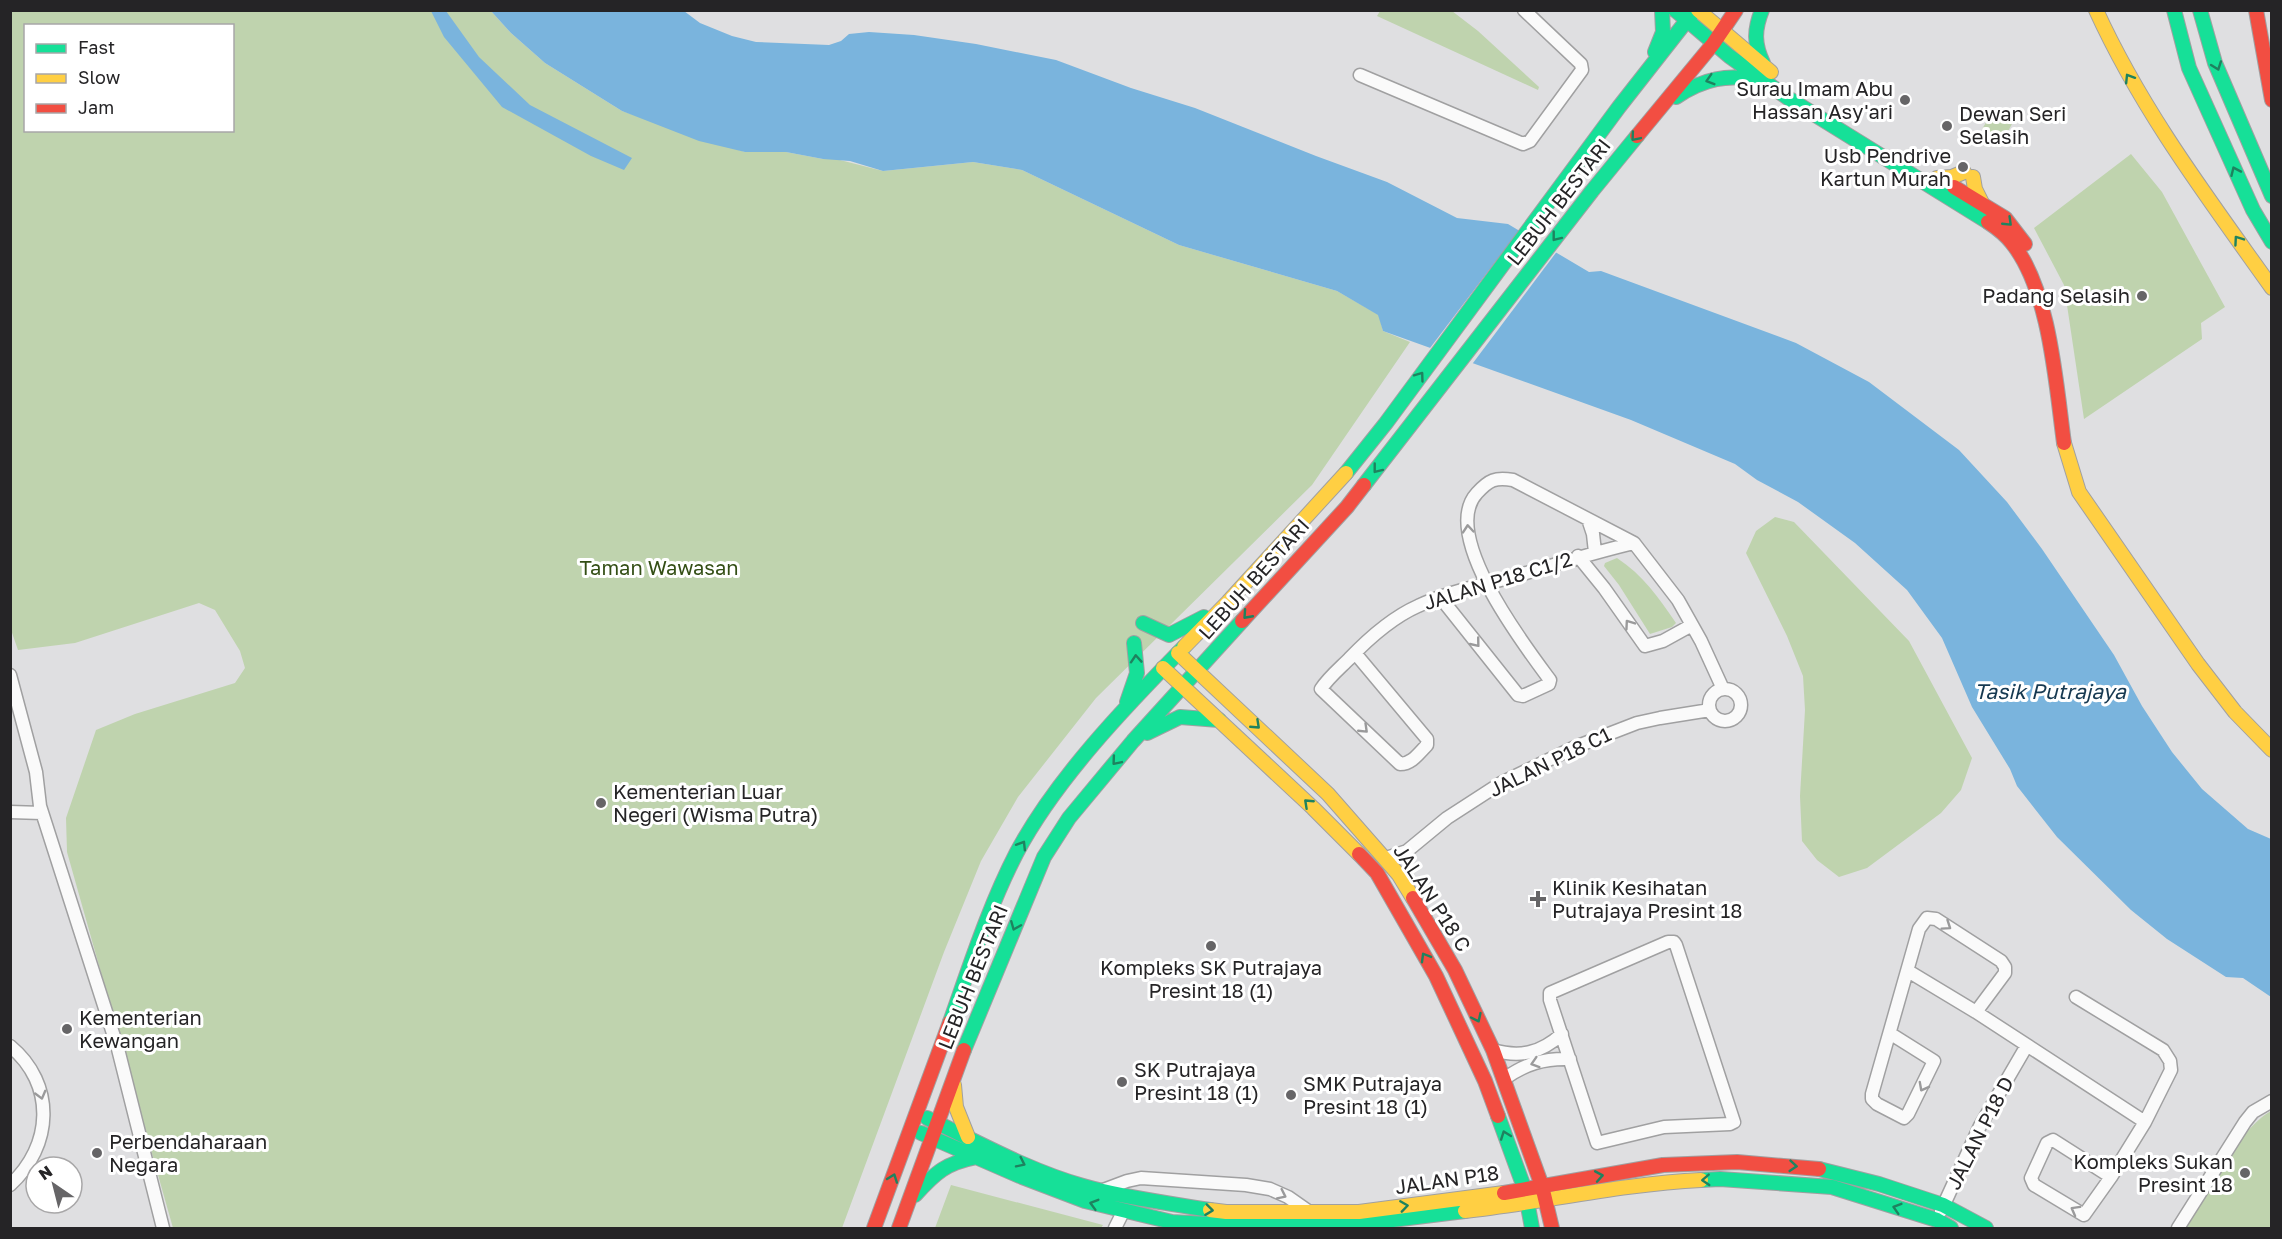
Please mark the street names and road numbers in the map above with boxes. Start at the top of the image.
street label: LEBUH BESTARI [1501,133,1615,269]
street label: LEBUH BESTARI [1193,513,1314,644]
street label: JALAN P18 C1/2 [1421,546,1575,614]
street label: JALAN P18 C1 [1485,721,1615,801]
street label: JALAN P18 C [1389,839,1476,956]
street label: LEBUH BESTARI [932,901,1012,1053]
street label: JALAN P18 D [1940,1072,2018,1193]
street label: JALAN P18 [1393,1160,1500,1198]

